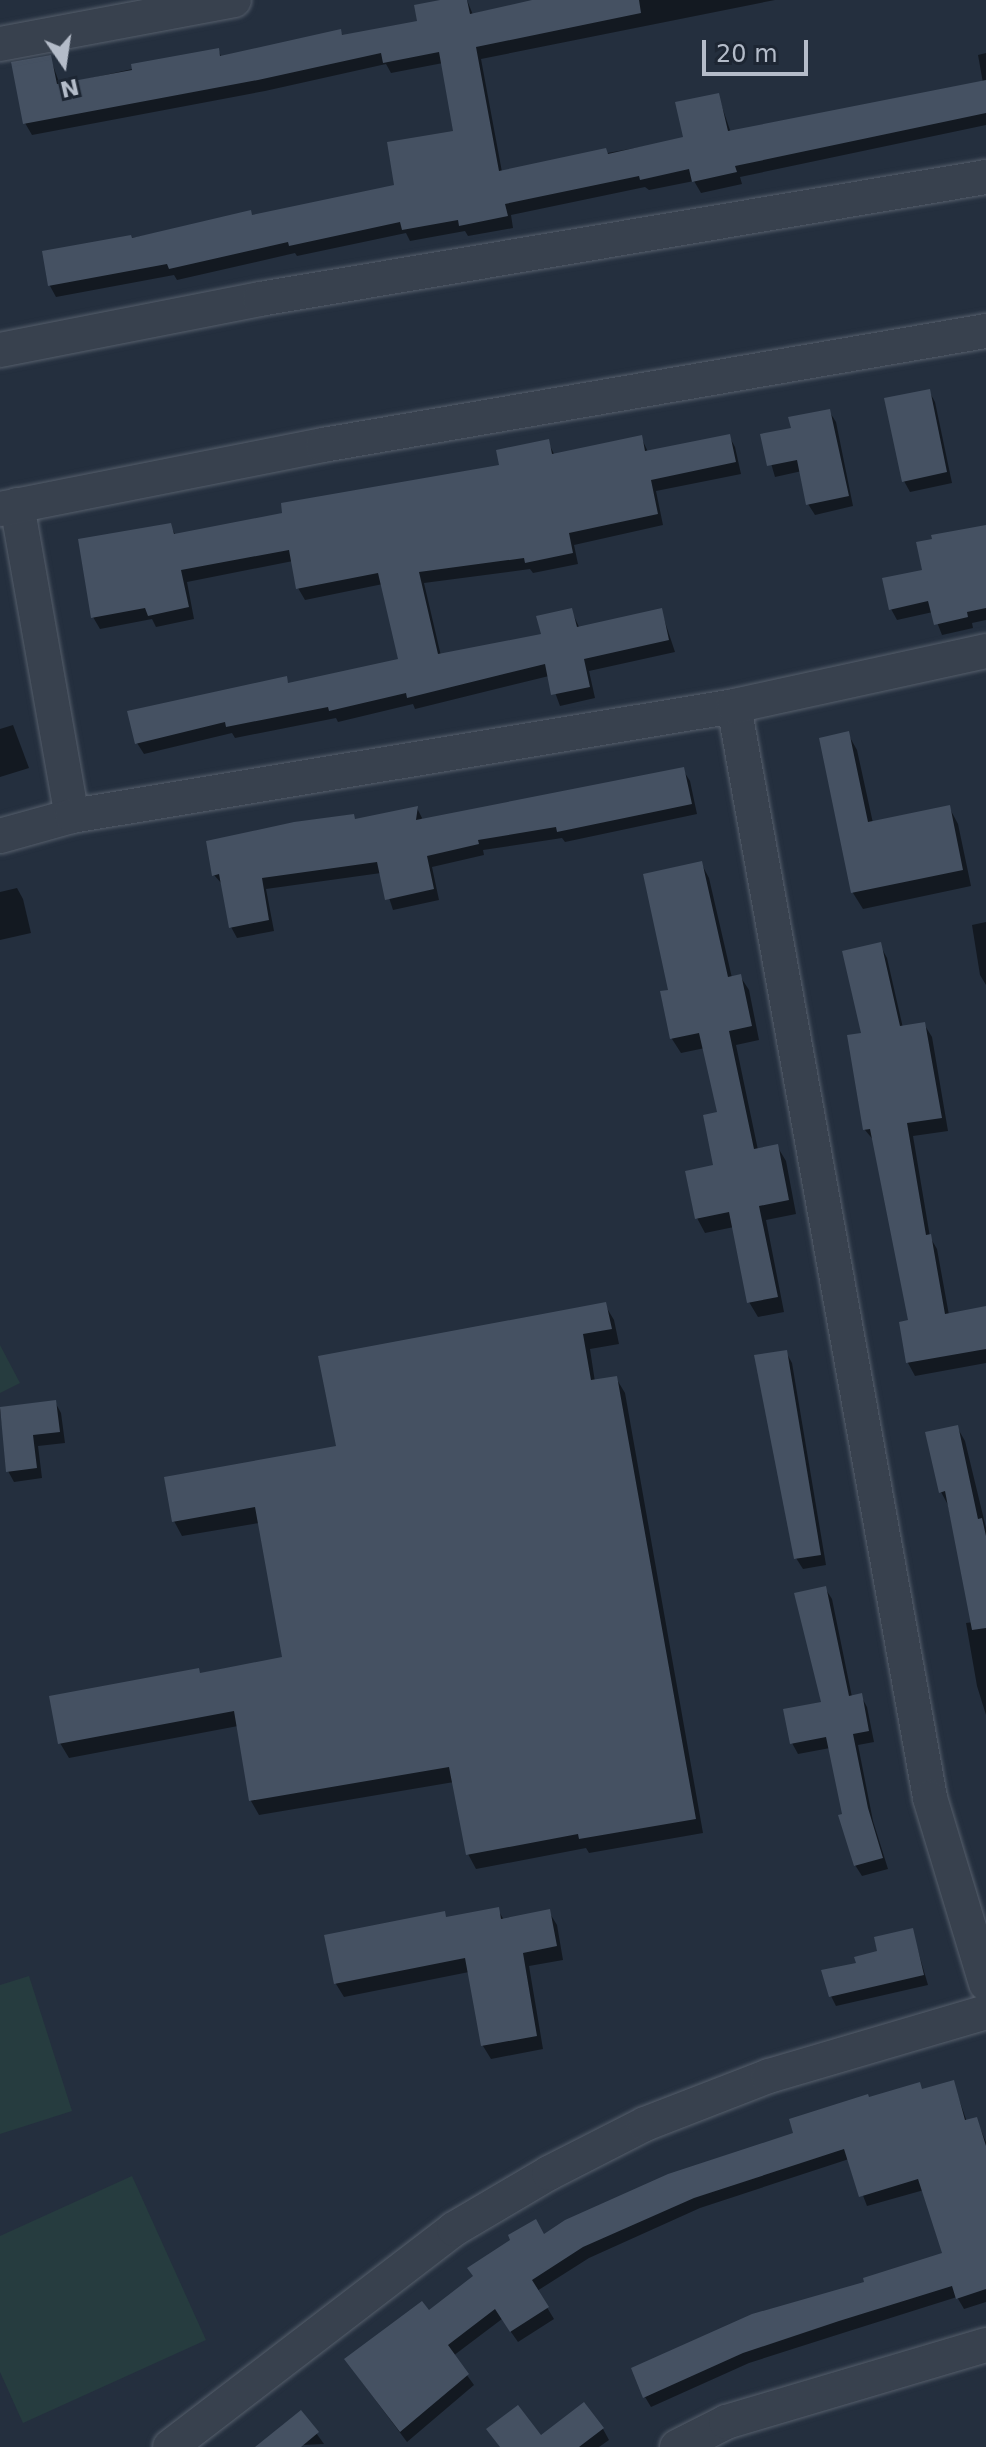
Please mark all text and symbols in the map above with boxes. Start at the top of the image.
north arrow [24,24,104,104]
scale bar [706,24,812,74]
text: 20 m [716,40,778,68]
text: N [58,74,81,102]

